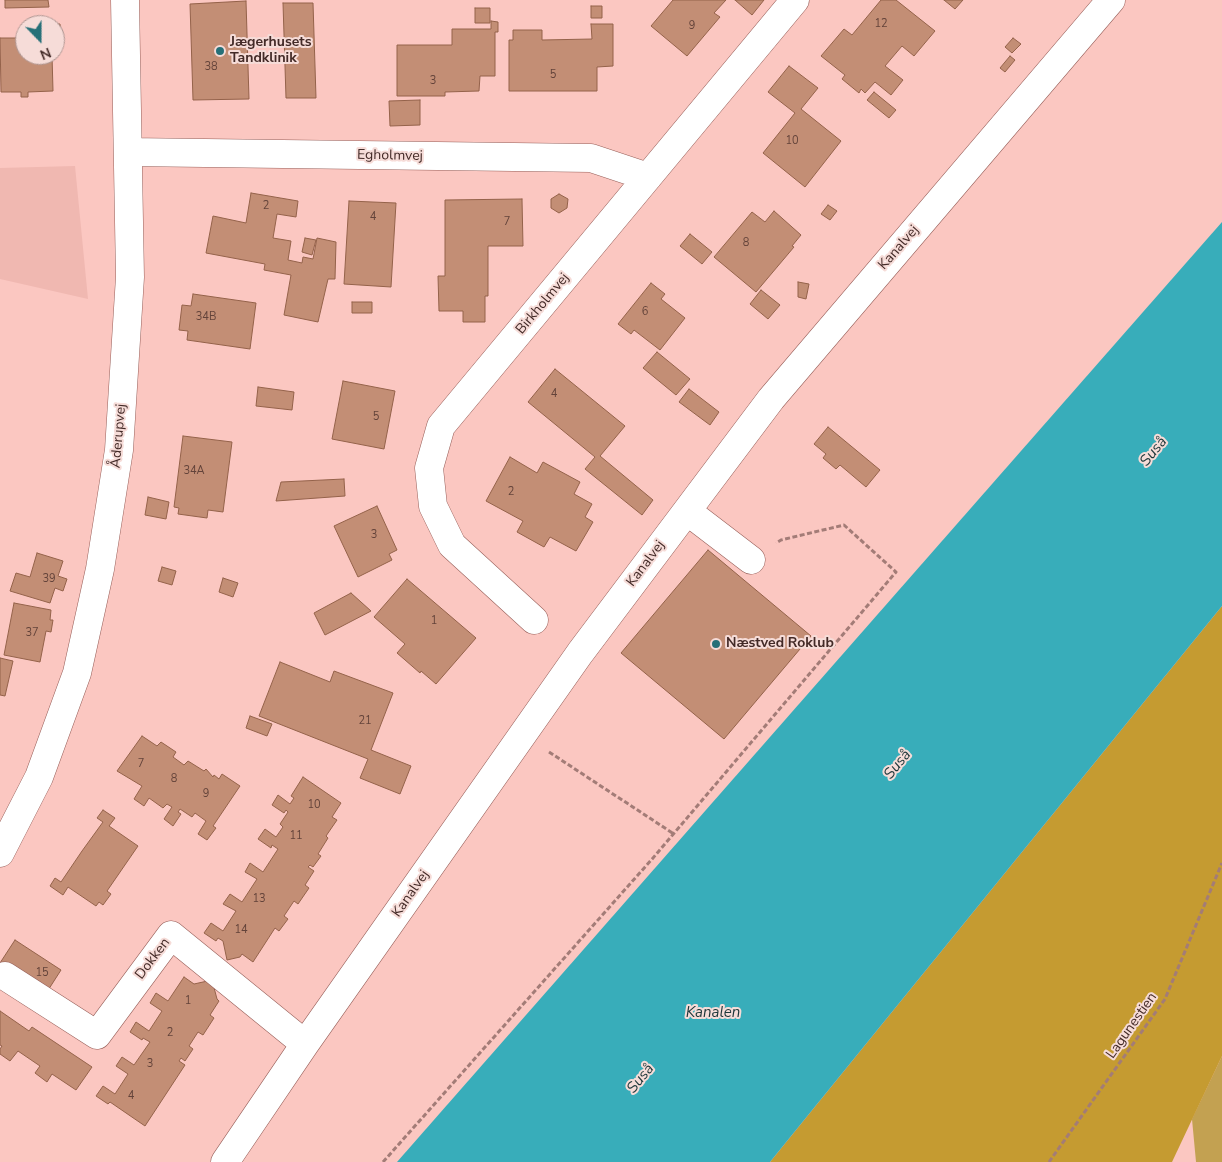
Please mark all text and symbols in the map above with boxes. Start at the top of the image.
north arrow [15,15,65,65]
house number: 12 [874,17,888,31]
house number: 9 [689,19,695,33]
place label: Jægerhusets Tandklinik [230,35,312,68]
text: N [37,43,54,64]
marker: Jægerhusets Tandklinik [214,45,226,57]
house number: 38 [204,60,218,74]
house number: 5 [550,68,556,82]
house number: 3 [430,74,436,88]
house number: 10 [785,134,799,148]
street label: Egholmvej [357,147,423,165]
house number: 2 [263,199,269,213]
house number: 4 [370,210,376,224]
house number: 7 [504,215,510,229]
street label: Kanalvej [875,222,923,274]
house number: 8 [743,236,749,250]
street label: Birkholmvej [513,270,573,338]
house number: 6 [642,305,648,319]
house number: 34B [196,310,216,324]
house number: 4 [551,387,557,401]
street label: Åderupvej [108,403,130,469]
house number: 5 [373,410,379,424]
water label: Suså [1137,434,1171,470]
house number: 34A [183,464,205,478]
house number: 2 [508,485,514,499]
house number: 3 [371,528,377,542]
street label: Kanalvej [623,538,669,590]
house number: 39 [42,572,56,586]
house number: 1 [431,614,437,628]
house number: 37 [25,626,39,640]
place label: Næstved Roklub [726,636,834,652]
marker: Næstved Roklub [710,638,722,650]
house number: 21 [358,714,372,728]
water label: Suså [881,747,915,783]
house number: 7 [138,757,144,771]
house number: 8 [171,772,177,786]
house number: 9 [203,787,209,801]
house number: 10 [307,798,321,812]
house number: 11 [289,829,303,843]
street label: Kanalvej [389,867,433,921]
house number: 13 [252,892,266,906]
house number: 14 [234,923,248,937]
street label: Dokken [132,935,174,983]
house number: 15 [35,966,49,980]
street label: Lagunestien [1103,990,1161,1062]
house number: 1 [185,994,191,1008]
water label: Kanalen [686,1004,740,1022]
house number: 2 [167,1026,173,1040]
house number: 3 [147,1057,153,1071]
water label: Suså [624,1061,658,1097]
house number: 4 [128,1089,134,1103]

